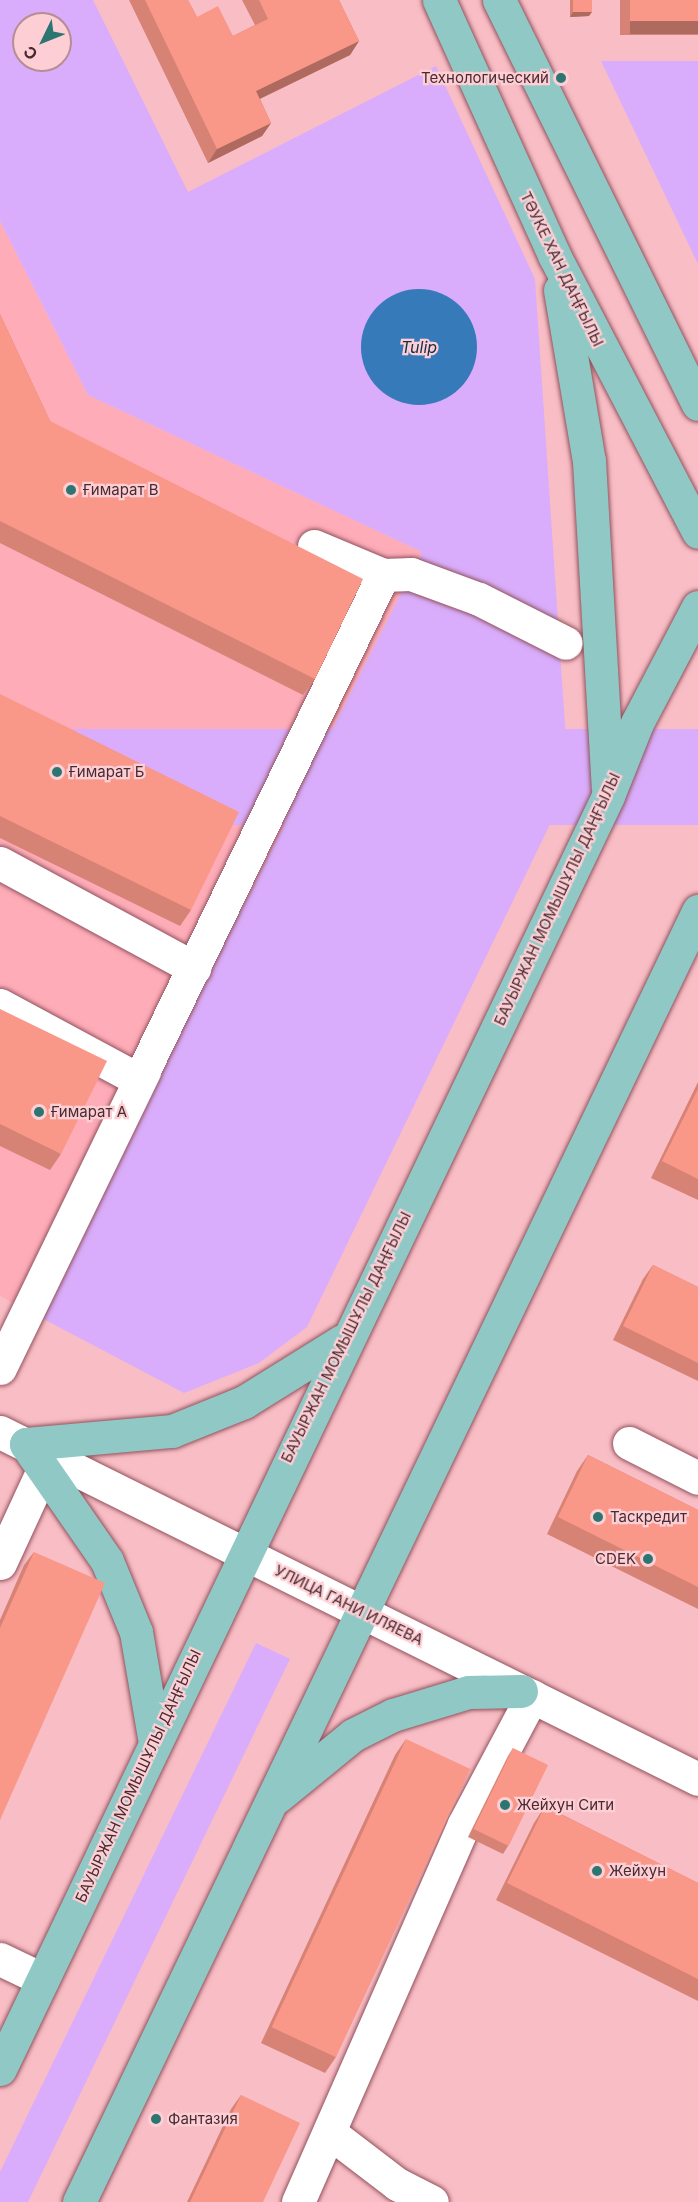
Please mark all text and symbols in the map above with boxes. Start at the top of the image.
north arrow [12,12,72,72]
text: С [19,42,42,64]
place label: Технологический [421,69,549,87]
marker: Технологический [554,71,568,85]
street label: ТӘУКЕ ХАН ДАҢҒЫЛЫ [517,189,607,349]
water label: Tulip [401,337,437,357]
place label: Ғимарат В [83,481,158,499]
marker: Ғимарат В [64,483,78,497]
place label: Ғимарат Б [69,763,144,781]
marker: Ғимарат Б [50,765,64,779]
street label: БАУЫРЖАН МОМЫШҰЛЫ ДАҢҒЫЛЫ [490,770,624,1028]
place label: Ғимарат А [51,1103,127,1121]
marker: Ғимарат А [32,1105,46,1119]
street label: БАУЫРЖАН МОМЫШҰЛЫ ДАҢҒЫЛЫ [277,1209,415,1465]
place label: Таскредит [610,1508,687,1526]
marker: Таскредит [591,1510,605,1524]
place label: CDEK [595,1550,636,1568]
marker: CDEK [641,1552,655,1566]
street label: УЛИЦА ГАНИ ИЛЯЕВА [272,1561,426,1649]
street label: БАУЫРЖАН МОМЫШҰЛЫ ДАҢҒЫЛЫ [71,1647,205,1905]
place label: Жейхун Сити [517,1796,614,1814]
marker: Жейхун Сити [498,1798,512,1812]
place label: Жейхун [609,1862,666,1880]
marker: Жейхун [590,1864,604,1878]
place label: Фантазия [168,2110,238,2128]
marker: Фантазия [149,2112,163,2126]

